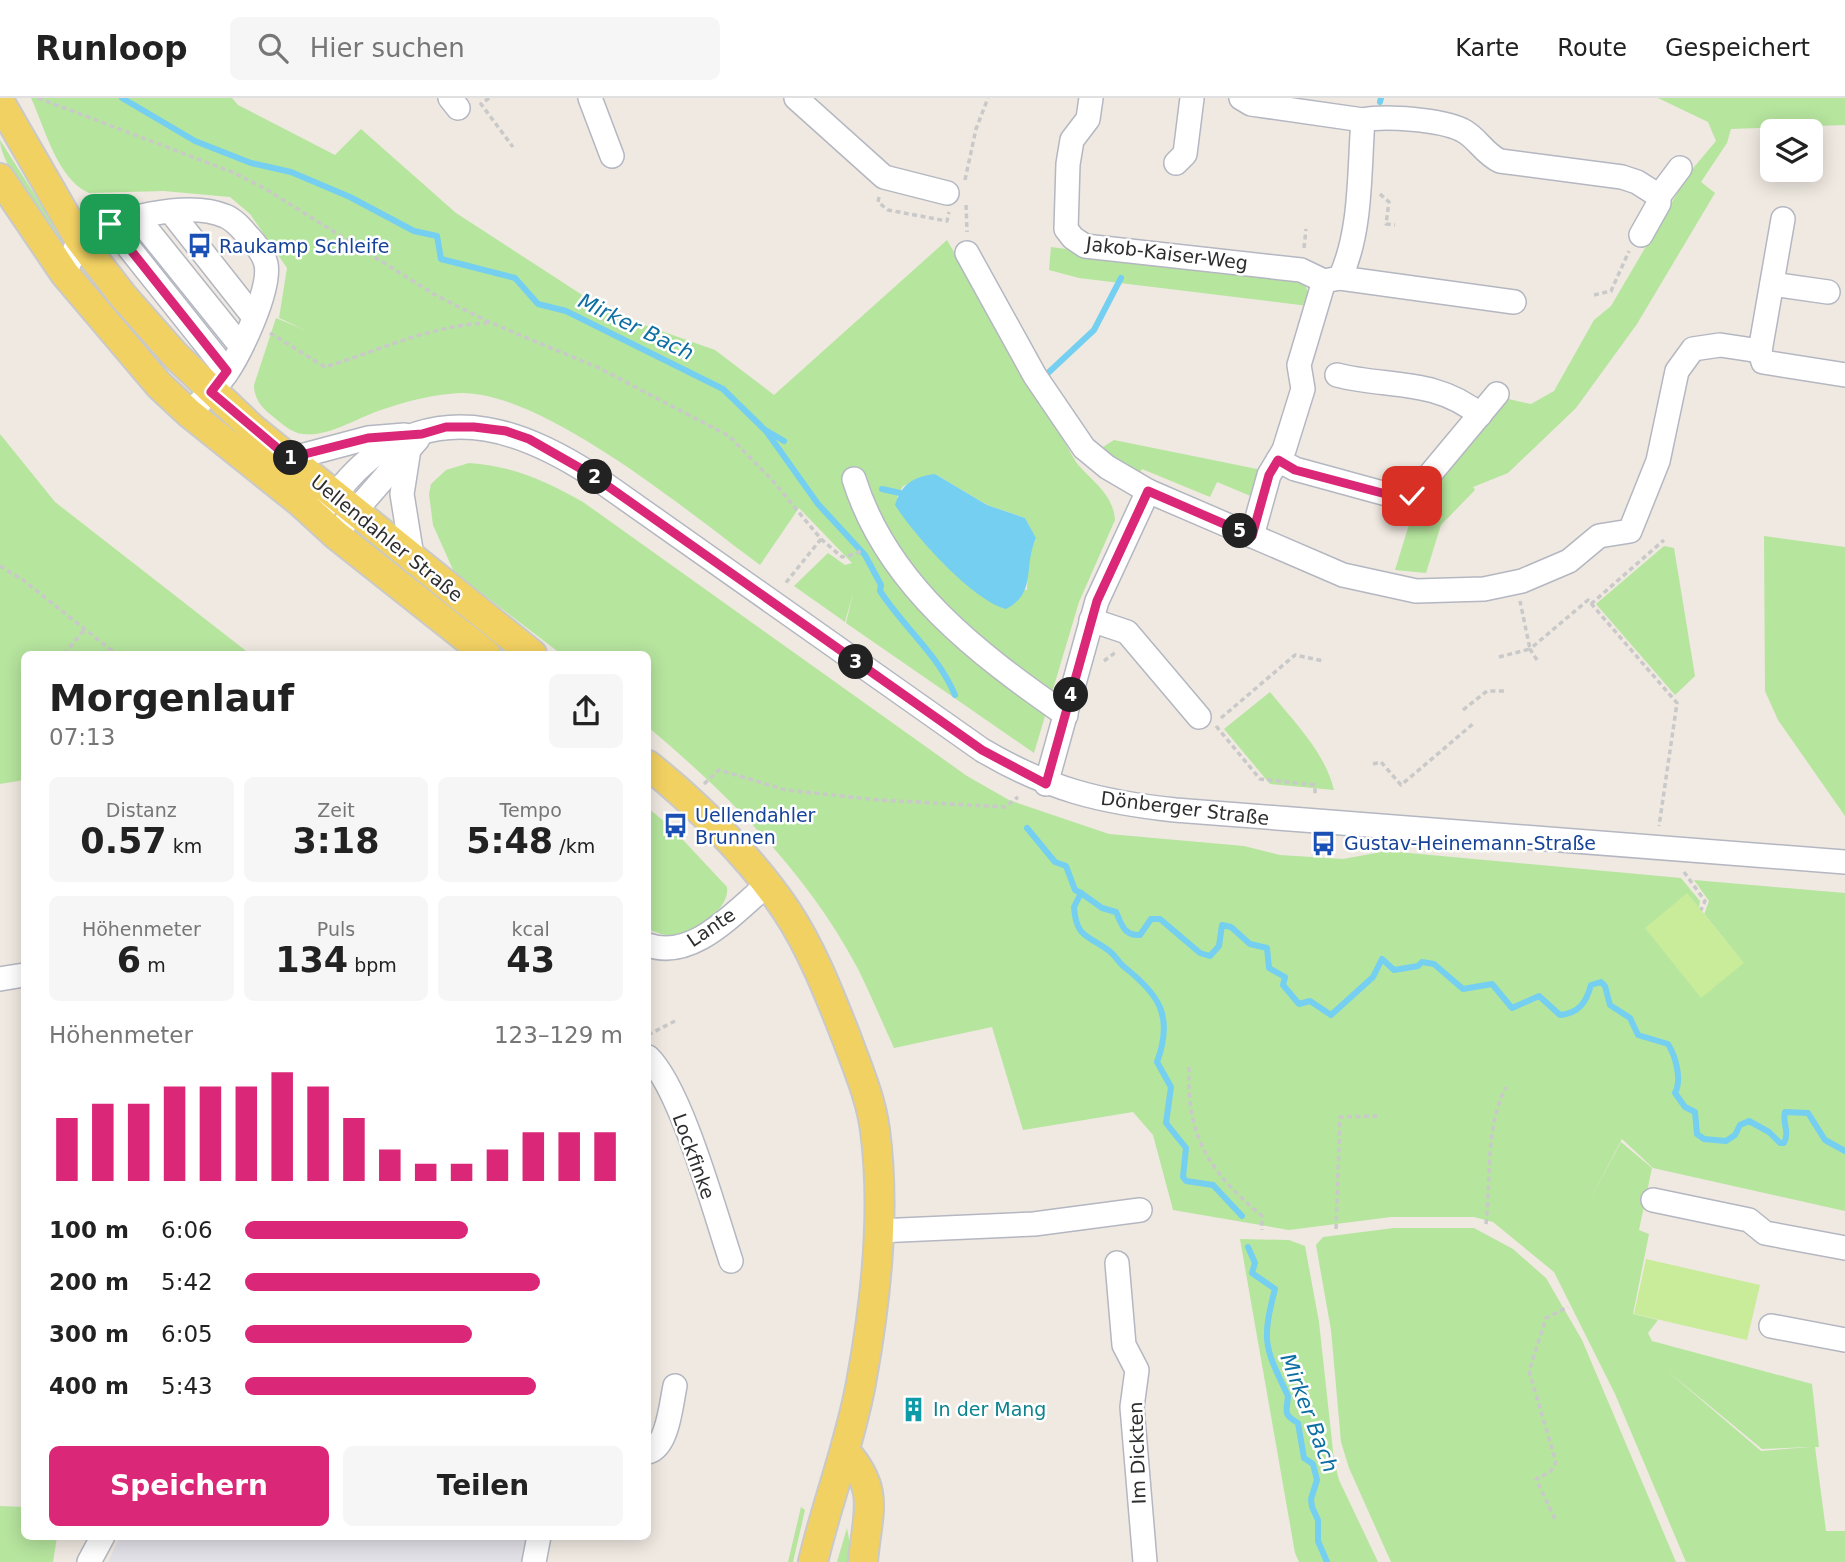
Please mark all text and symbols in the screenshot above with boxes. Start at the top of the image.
search box [230,17,720,80]
text: Runloop [35,29,188,68]
icon: search [254,29,292,67]
text: Hier suchen [310,33,465,63]
text: Karte [1455,34,1519,62]
text: Route [1557,34,1627,62]
text: Gespeichert [1665,34,1810,62]
map controls [1760,119,1823,182]
button: layers [1760,119,1823,182]
pin [80,194,140,254]
icon: arrive [91,205,129,243]
bus stop icon: Raukamp Schleife [185,232,213,260]
street label: Jakob-Kaiser-Weg [1084,232,1249,274]
place label: Raukamp Schleife [219,235,390,257]
water label: Mirker Bach [575,289,697,365]
pin: 1 [274,440,308,476]
text: 1 [284,446,297,468]
pin: 2 [578,460,612,494]
text: 2 [588,465,601,487]
pin [1382,466,1442,526]
street label: Uellendahler Straße [307,470,467,606]
icon: check [1393,477,1431,515]
pin: 5 [1222,514,1258,548]
text: 5 [1233,519,1246,541]
pin: 3 [838,644,874,680]
text: 3 [849,650,862,672]
button: share [549,674,623,748]
text: Morgenlauf [49,676,294,720]
pin: 4 [1054,678,1088,712]
text: 4 [1064,683,1077,705]
text: 07:13 [49,724,115,750]
street label: Dönberger Straße [1099,787,1271,829]
text: Distanz [106,799,177,821]
text: Zeit [317,799,355,821]
text: Tempo [500,799,562,821]
place label: Uellendahler Brunnen [695,804,816,848]
bus stop icon: Uellendahler Brunnen [661,812,689,840]
text: 0.57 [80,821,167,861]
text: 3:18 [292,821,380,861]
text: 5:48 [466,821,553,861]
bus stop icon: Gustav-Heinemann-Straße [1310,829,1338,857]
place label: Gustav-Heinemann-Straße [1344,832,1596,854]
text: km [167,835,202,857]
text: /km [553,835,595,857]
street label: Lante [683,903,739,951]
text: Höhenmeter [82,918,201,940]
text: Puls [317,918,355,940]
text: kcal [511,918,550,940]
text: 6 [117,940,141,980]
text: 134 [275,940,348,980]
text: 43 [506,940,555,980]
text: m [141,954,166,976]
text: bpm [348,954,397,976]
text: Höhenmeter [49,1022,193,1048]
text: 123–129 m [494,1022,623,1048]
street label: Lockfinke [668,1110,720,1202]
text: 100 m [49,1217,129,1243]
text: 6:06 [161,1217,213,1243]
text: 200 m [49,1269,129,1295]
text: 5:42 [161,1269,213,1295]
text: 300 m [49,1321,129,1347]
text: 6:05 [161,1321,213,1347]
water label: Mirker Bach [1275,1350,1343,1476]
text: 400 m [49,1373,129,1399]
text: 5:43 [161,1373,213,1399]
building icon: In der Mang [899,1395,927,1423]
place label: In der Mang [933,1398,1046,1420]
street label: Im Dickten [1124,1401,1150,1505]
button: Speichern [49,1446,329,1526]
button: Teilen [343,1446,623,1526]

